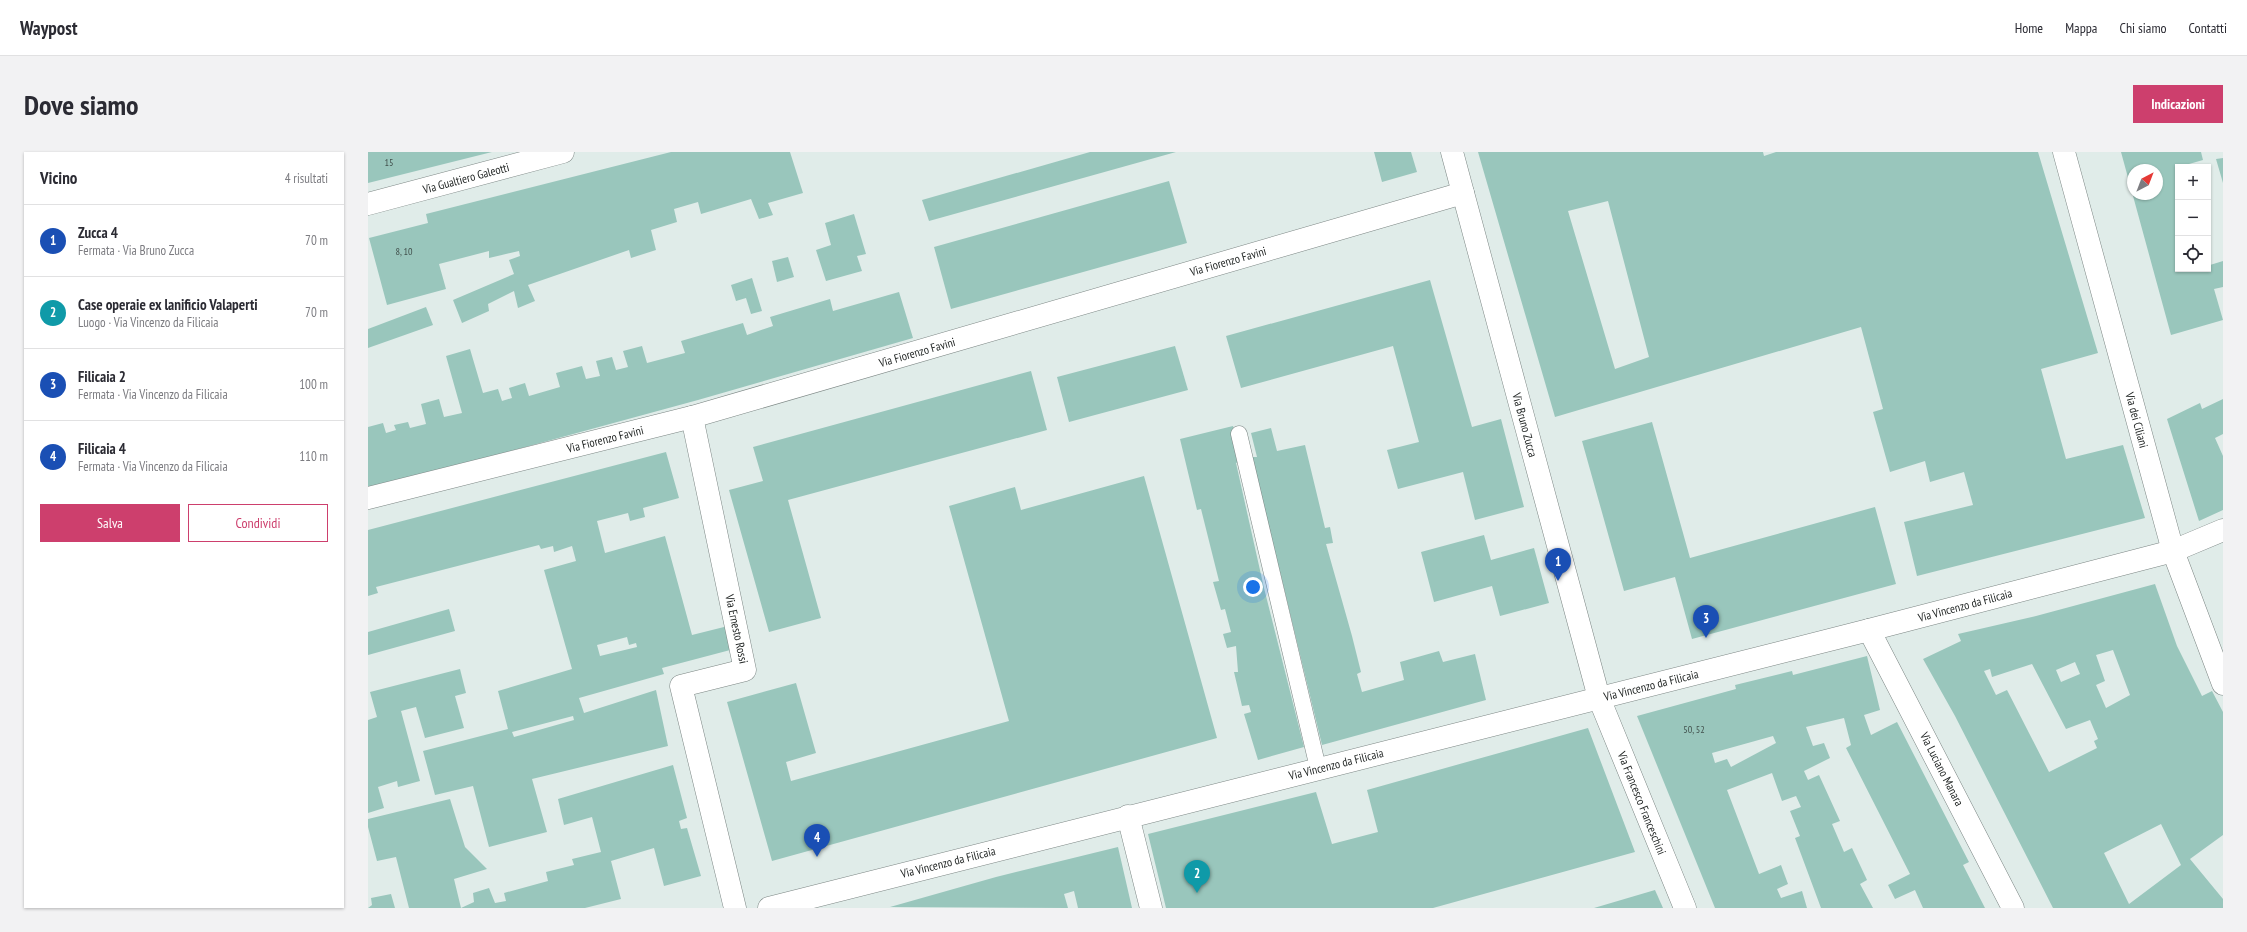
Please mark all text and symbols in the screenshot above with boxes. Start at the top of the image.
text: Waypost [20,16,77,40]
text: Home [2015,19,2043,37]
text: Mappa [2065,19,2097,37]
text: Chi siamo [2119,19,2167,37]
text: Contatti [2189,19,2227,37]
button: Indicazioni [2133,85,2223,123]
text: Dove siamo [24,86,139,123]
house number: 15 [385,156,394,169]
street label: Via Gualtiero Galeotti [420,159,511,197]
north arrow [2127,164,2163,200]
map controls [2175,164,2211,272]
button: + [2175,164,2211,200]
text: Vicino [40,167,77,189]
text: 4 risultati [285,170,328,187]
button: − [2175,200,2211,236]
text: Zucca 4 [78,223,118,242]
text: 1 [50,232,56,249]
text: 70 m [305,232,328,249]
button: locate [2175,236,2211,272]
text: Fermata · Via Bruno Zucca [78,242,194,259]
street label: Via Fiorenzo Favini [1187,243,1268,279]
house number: 8, 10 [396,245,413,258]
text: Case operaie ex lanificio Valaperti [78,295,258,314]
text: 2 [50,304,56,321]
text: 70 m [305,304,328,321]
text: Luogo · Via Vincenzo da Filicaia [78,314,219,331]
street label: Via Fiorenzo Favini [876,334,957,370]
text: Filicaia 2 [78,367,126,386]
text: 3 [50,376,56,393]
text: 100 m [299,376,328,393]
text: Fermata · Via Vincenzo da Filicaia [78,386,228,403]
street label: Via Bruno Zucca [1509,390,1541,459]
street label: Via dei Ciliani [2122,390,2152,449]
street label: Via Fiorenzo Favini [564,422,645,456]
text: Filicaia 4 [78,439,126,458]
text: 4 [50,448,56,465]
text: 110 m [299,448,328,465]
text: Fermata · Via Vincenzo da Filicaia [78,458,228,475]
button: Salva [40,504,180,542]
button: Condividi [188,504,328,542]
pin: 1 [1545,548,1571,581]
your location [1243,577,1263,597]
street label: Via Vincenzo da Filicaia [1915,585,2014,625]
street label: Via Ernesto Rossi [722,592,752,665]
pin: 3 [1693,605,1719,638]
street label: Via Vincenzo da Filicaia [1601,666,1700,704]
house number: 50, 52 [1683,723,1705,736]
street label: Via Luciano Manara [1917,729,1967,809]
street label: Via Vincenzo da Filicaia [1286,745,1385,783]
street label: Via Francesco Franceschini [1614,748,1670,857]
pin: 4 [804,824,830,857]
street label: Via Vincenzo da Filicaia [898,843,997,881]
pin: 2 [1184,860,1210,893]

